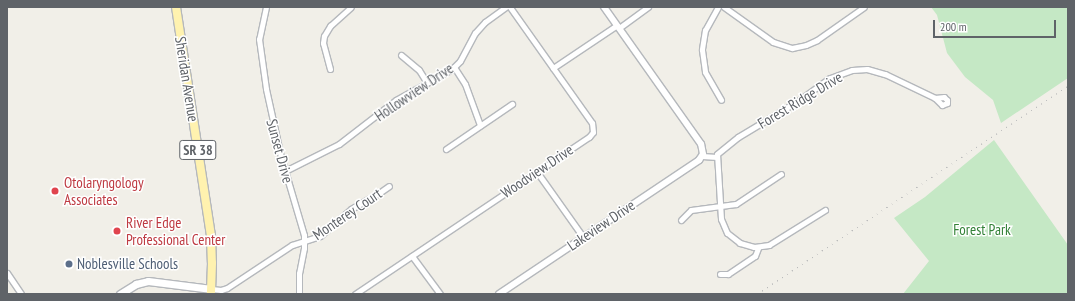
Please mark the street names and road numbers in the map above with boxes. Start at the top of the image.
street label: Sheridan Avenue [171,35,203,123]
street label: Hollowview Drive [371,59,457,125]
street label: Forest Ridge Drive [754,68,846,132]
street label: Sunset Drive [263,117,297,185]
road number: SR 38 [179,138,217,162]
street label: Woodview Drive [497,140,577,202]
street label: Monterey Court [309,184,385,244]
street label: Lakeview Drive [564,196,638,254]

